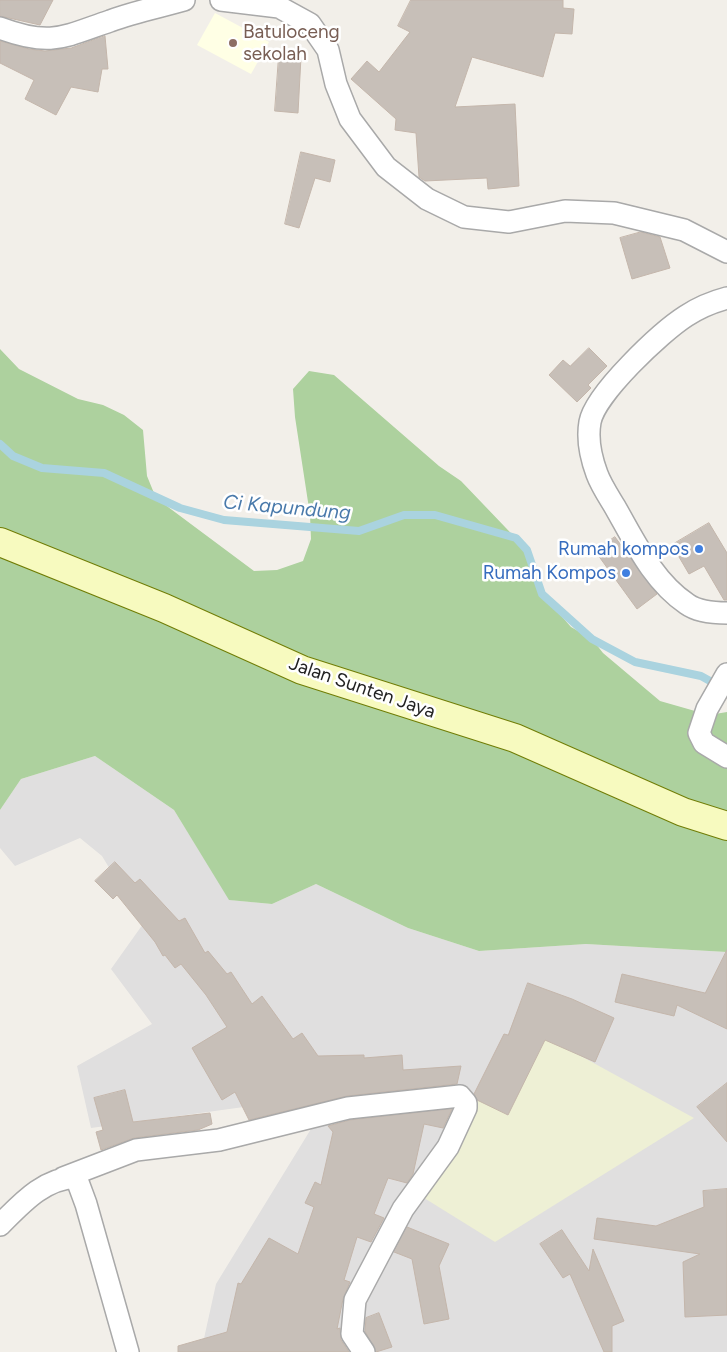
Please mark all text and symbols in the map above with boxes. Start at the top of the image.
place label: Batuloceng sekolah [243,21,340,65]
marker: Batuloceng sekolah [227,37,239,49]
water label: Ci Kapundung [222,490,352,526]
place label: Rumah kompos [558,538,689,560]
marker: Rumah kompos [693,543,705,555]
place label: Rumah Kompos [483,562,616,584]
marker: Rumah Kompos [620,567,632,579]
street label: Jalan Sunten Jaya [286,652,438,724]

